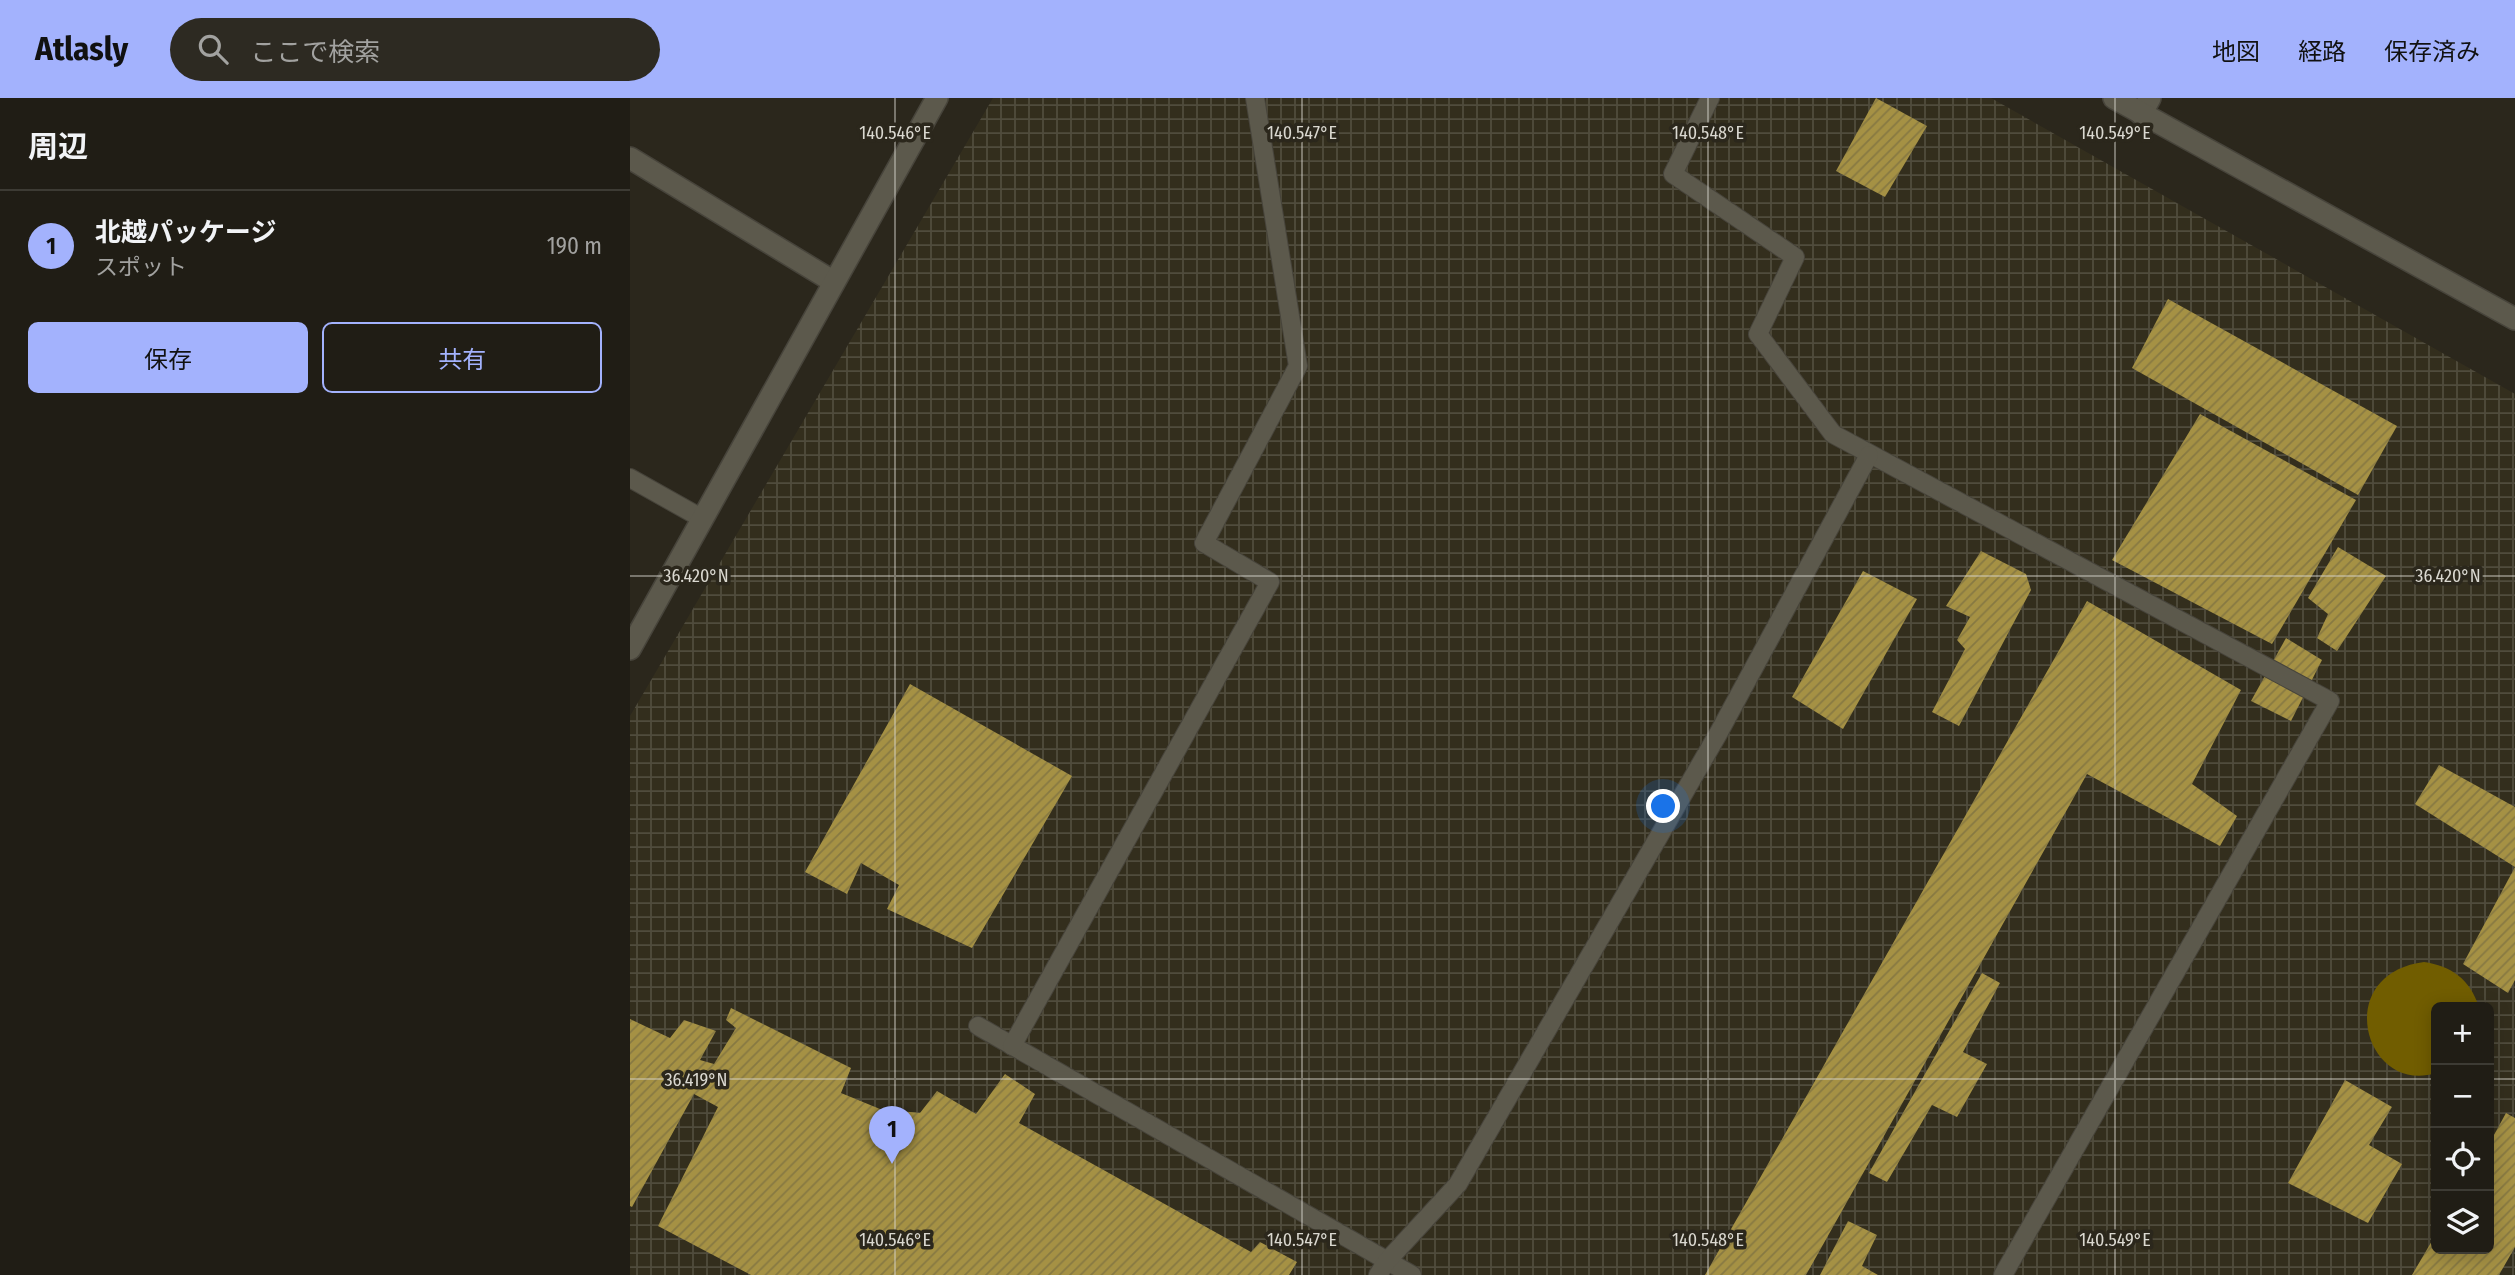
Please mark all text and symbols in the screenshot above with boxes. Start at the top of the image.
search box [170,18,660,81]
text: Atlasly [35,29,128,69]
icon: search [194,30,232,68]
text: ここで検索 [250,37,380,68]
text: 地図 [2212,38,2260,66]
text: 経路 [2298,38,2346,66]
text: 保存済み [2384,38,2480,66]
text: 140.546°E [859,122,931,144]
text: 140.547°E [1267,122,1337,144]
text: 140.548°E [1672,122,1744,144]
text: 140.549°E [2079,122,2151,144]
text: 周辺 [28,129,88,165]
text: 北越パッケージ [95,217,276,248]
text: 1 [46,232,56,260]
text: 190 m [547,232,602,260]
text: スポット [95,253,187,281]
button: 保存 [28,322,308,393]
button: 共有 [322,322,602,393]
text: 36.420°N [663,565,729,587]
text: 36.420°N [2415,565,2481,587]
your location [1646,789,1680,823]
map controls [2431,1002,2494,1254]
button: + [2431,1002,2494,1065]
button: − [2431,1065,2494,1128]
text: 36.419°N [664,1069,728,1091]
pin: 1 [869,1106,915,1164]
button: locate [2431,1128,2494,1191]
button: layers [2431,1191,2494,1254]
text: 140.546°E [859,1229,931,1251]
text: 140.547°E [1267,1229,1337,1251]
text: 140.548°E [1672,1229,1744,1251]
text: 140.549°E [2079,1229,2151,1251]

